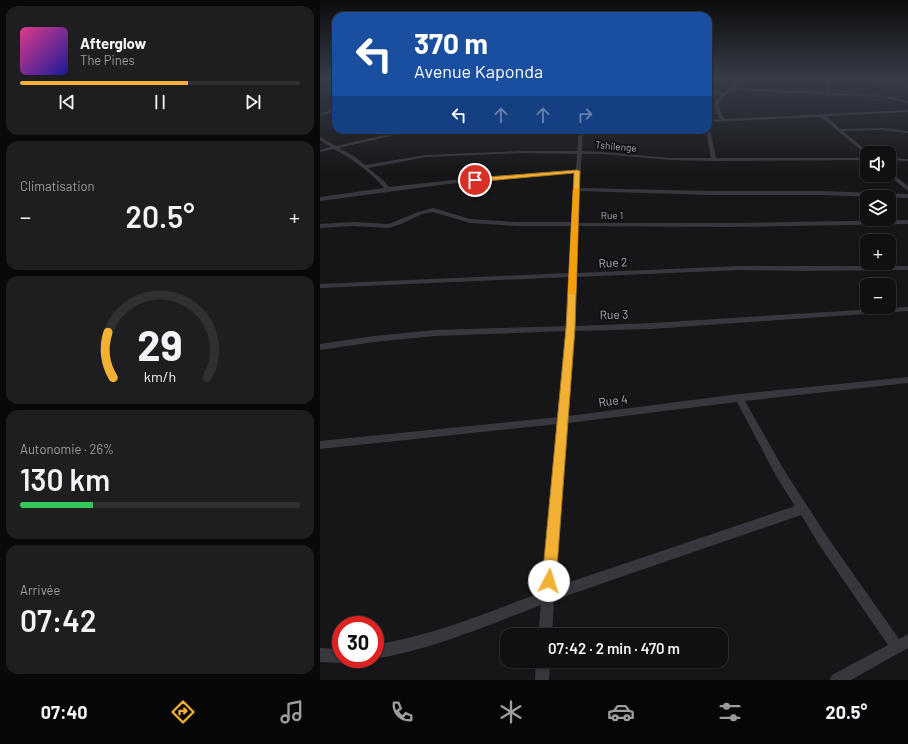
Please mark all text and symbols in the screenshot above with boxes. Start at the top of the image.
text: 370 m [414,26,488,60]
icon: left [348,28,400,80]
text: Afterglow [80,34,146,52]
text: The Pines [80,52,135,68]
text: Avenue Kaponda [414,60,543,82]
icon: previous [56,91,78,113]
icon: pause [149,91,171,113]
icon: next [242,91,264,113]
icon: left [448,104,470,126]
icon: ahead [490,104,512,126]
icon: ahead [532,104,554,126]
icon: right [574,104,596,126]
street label: Tshilenge [595,138,637,154]
map controls [860,146,896,314]
button: sound [860,146,896,182]
pin [458,163,492,197]
icon: arrive [464,169,486,191]
text: Climatisation [20,178,95,194]
button: layers [860,190,896,226]
text: 20.5° [126,198,195,234]
text: − [20,203,31,229]
text: + [289,203,300,229]
street label: Rue 1 [601,209,623,221]
button: + [860,234,896,270]
street label: Rue 2 [598,254,628,270]
button: − [860,278,896,314]
street label: Rue 3 [599,307,628,321]
text: 29 [137,319,183,369]
text: km/h [144,368,176,385]
street label: Rue 4 [598,391,628,409]
text: Autonomie · 26% [20,441,114,457]
text: 130 km [20,461,110,497]
position arrow [528,560,570,602]
text: Arrivée [20,582,60,598]
text: 07:42 [20,602,96,638]
speed limit sign: 30 [332,616,384,668]
text: 07:42 · 2 min · 470 m [548,639,680,657]
icon: directions [169,698,197,726]
icon: music [278,698,306,726]
icon: phone [388,698,416,726]
icon: climate [497,698,525,726]
icon: car [607,698,635,726]
icon: filters [716,698,744,726]
text: 07:40 [41,701,88,723]
text: 20.5° [826,701,867,723]

